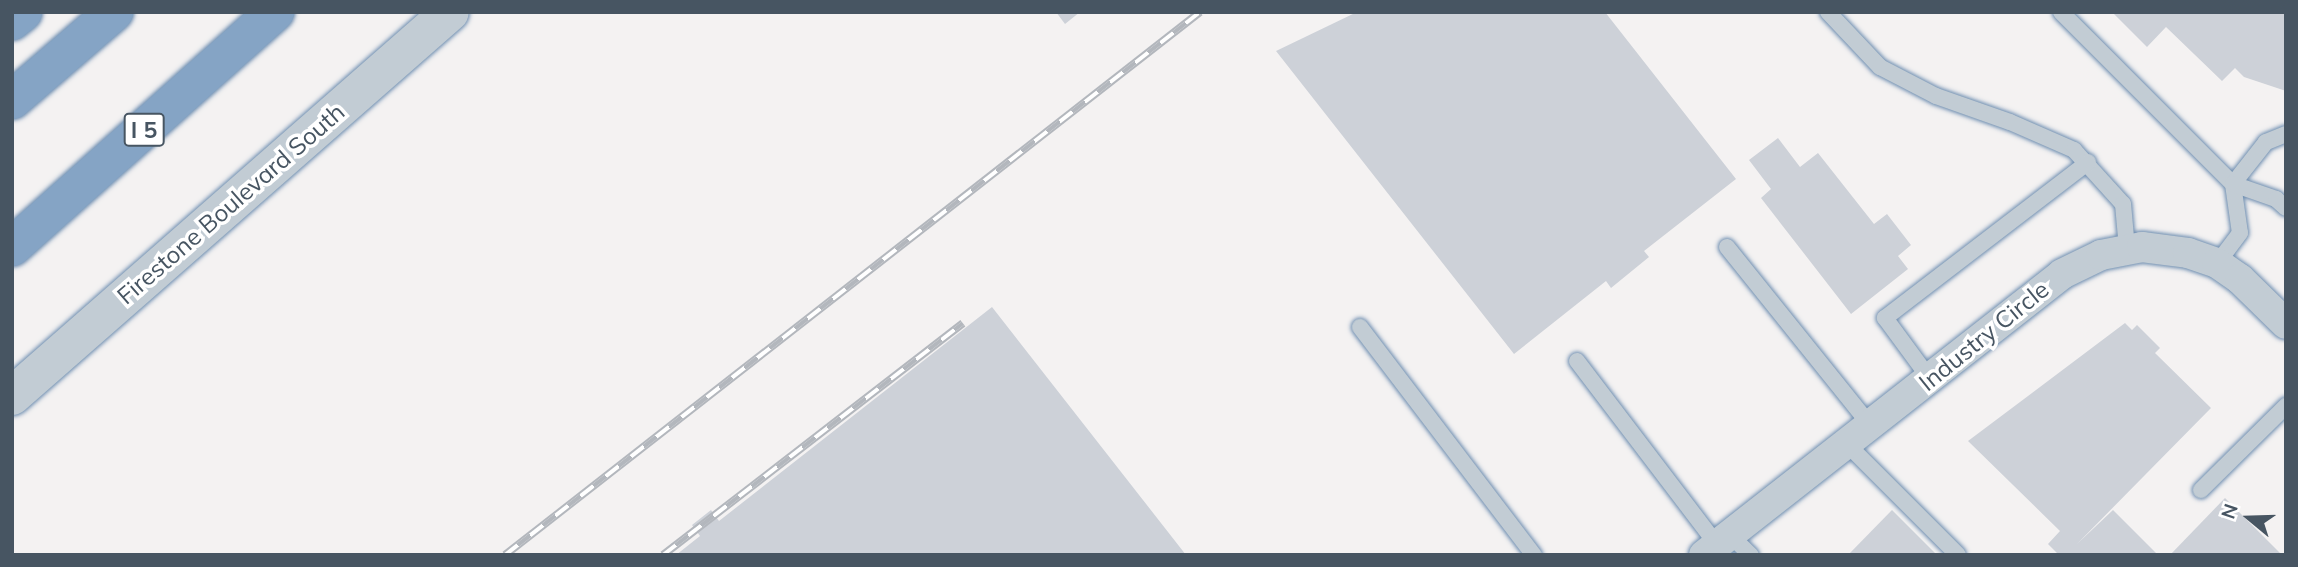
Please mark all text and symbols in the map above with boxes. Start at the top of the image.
street label: Firestone Boulevard South [112,97,350,311]
road number: I 5 [123,111,165,150]
street label: Industry Circle [1913,275,2055,397]
north arrow [2214,483,2284,553]
text: N [2215,500,2243,522]

